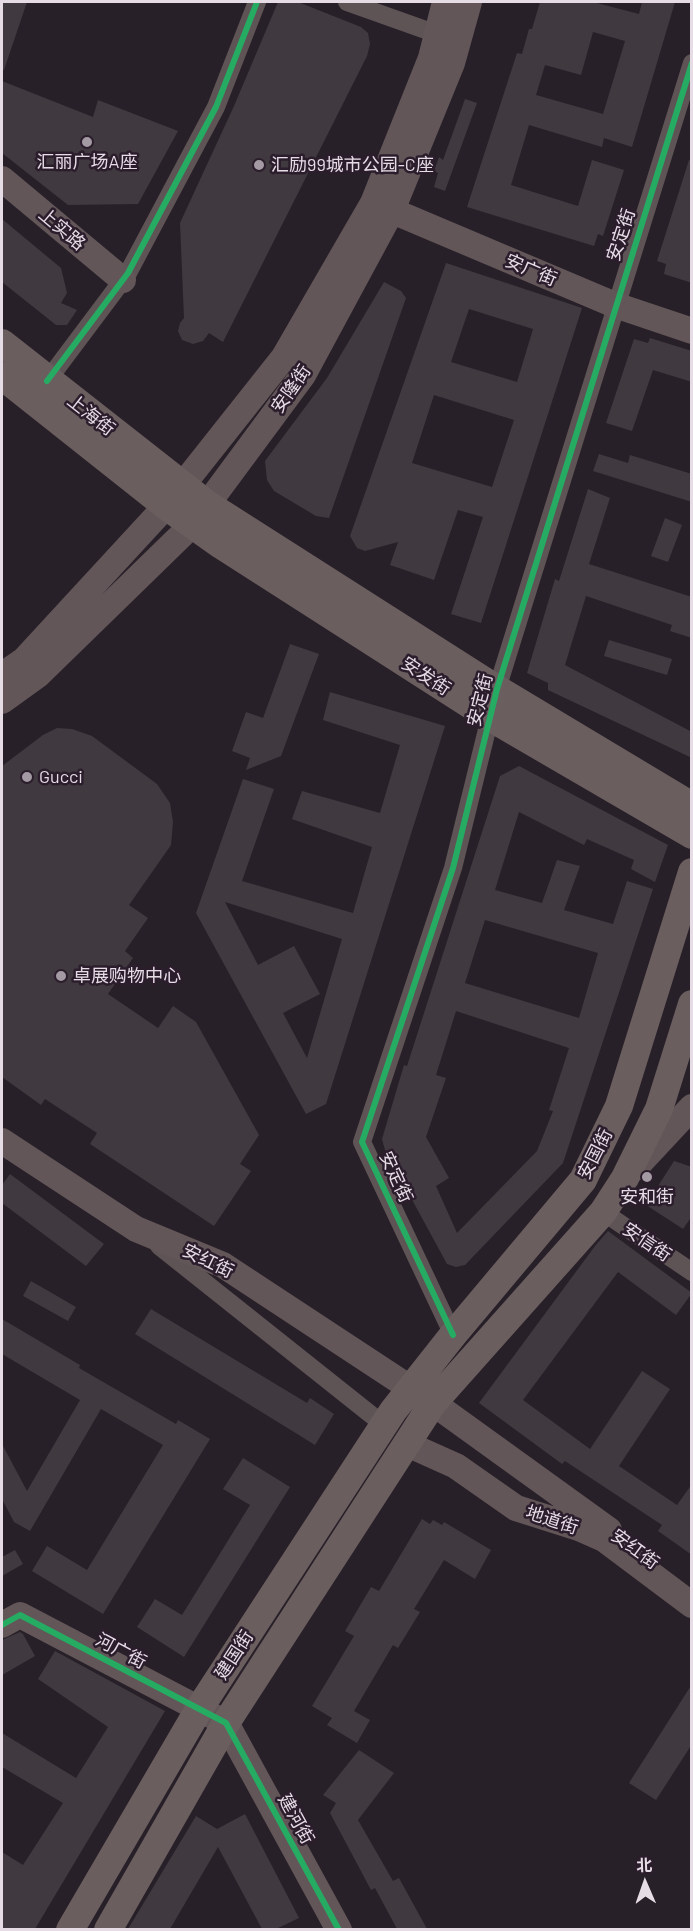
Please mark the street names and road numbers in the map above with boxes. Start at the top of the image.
street label: 上实路 [34,203,90,255]
street label: 安定街 [602,206,640,264]
street label: 安广街 [502,250,560,290]
street label: 安隆街 [267,361,315,417]
street label: 上海街 [63,390,119,440]
street label: 安发街 [397,652,455,700]
street label: 安定街 [463,671,497,729]
street label: 安国街 [573,1125,617,1183]
street label: 安定街 [375,1148,417,1206]
street label: 安信街 [619,1218,675,1266]
street label: 安红街 [179,1239,237,1283]
street label: 地道街 [523,1501,581,1539]
street label: 安红街 [607,1524,663,1574]
street label: 建国街 [210,1626,258,1684]
street label: 河广街 [92,1629,150,1673]
street label: 建河街 [273,1790,319,1848]

